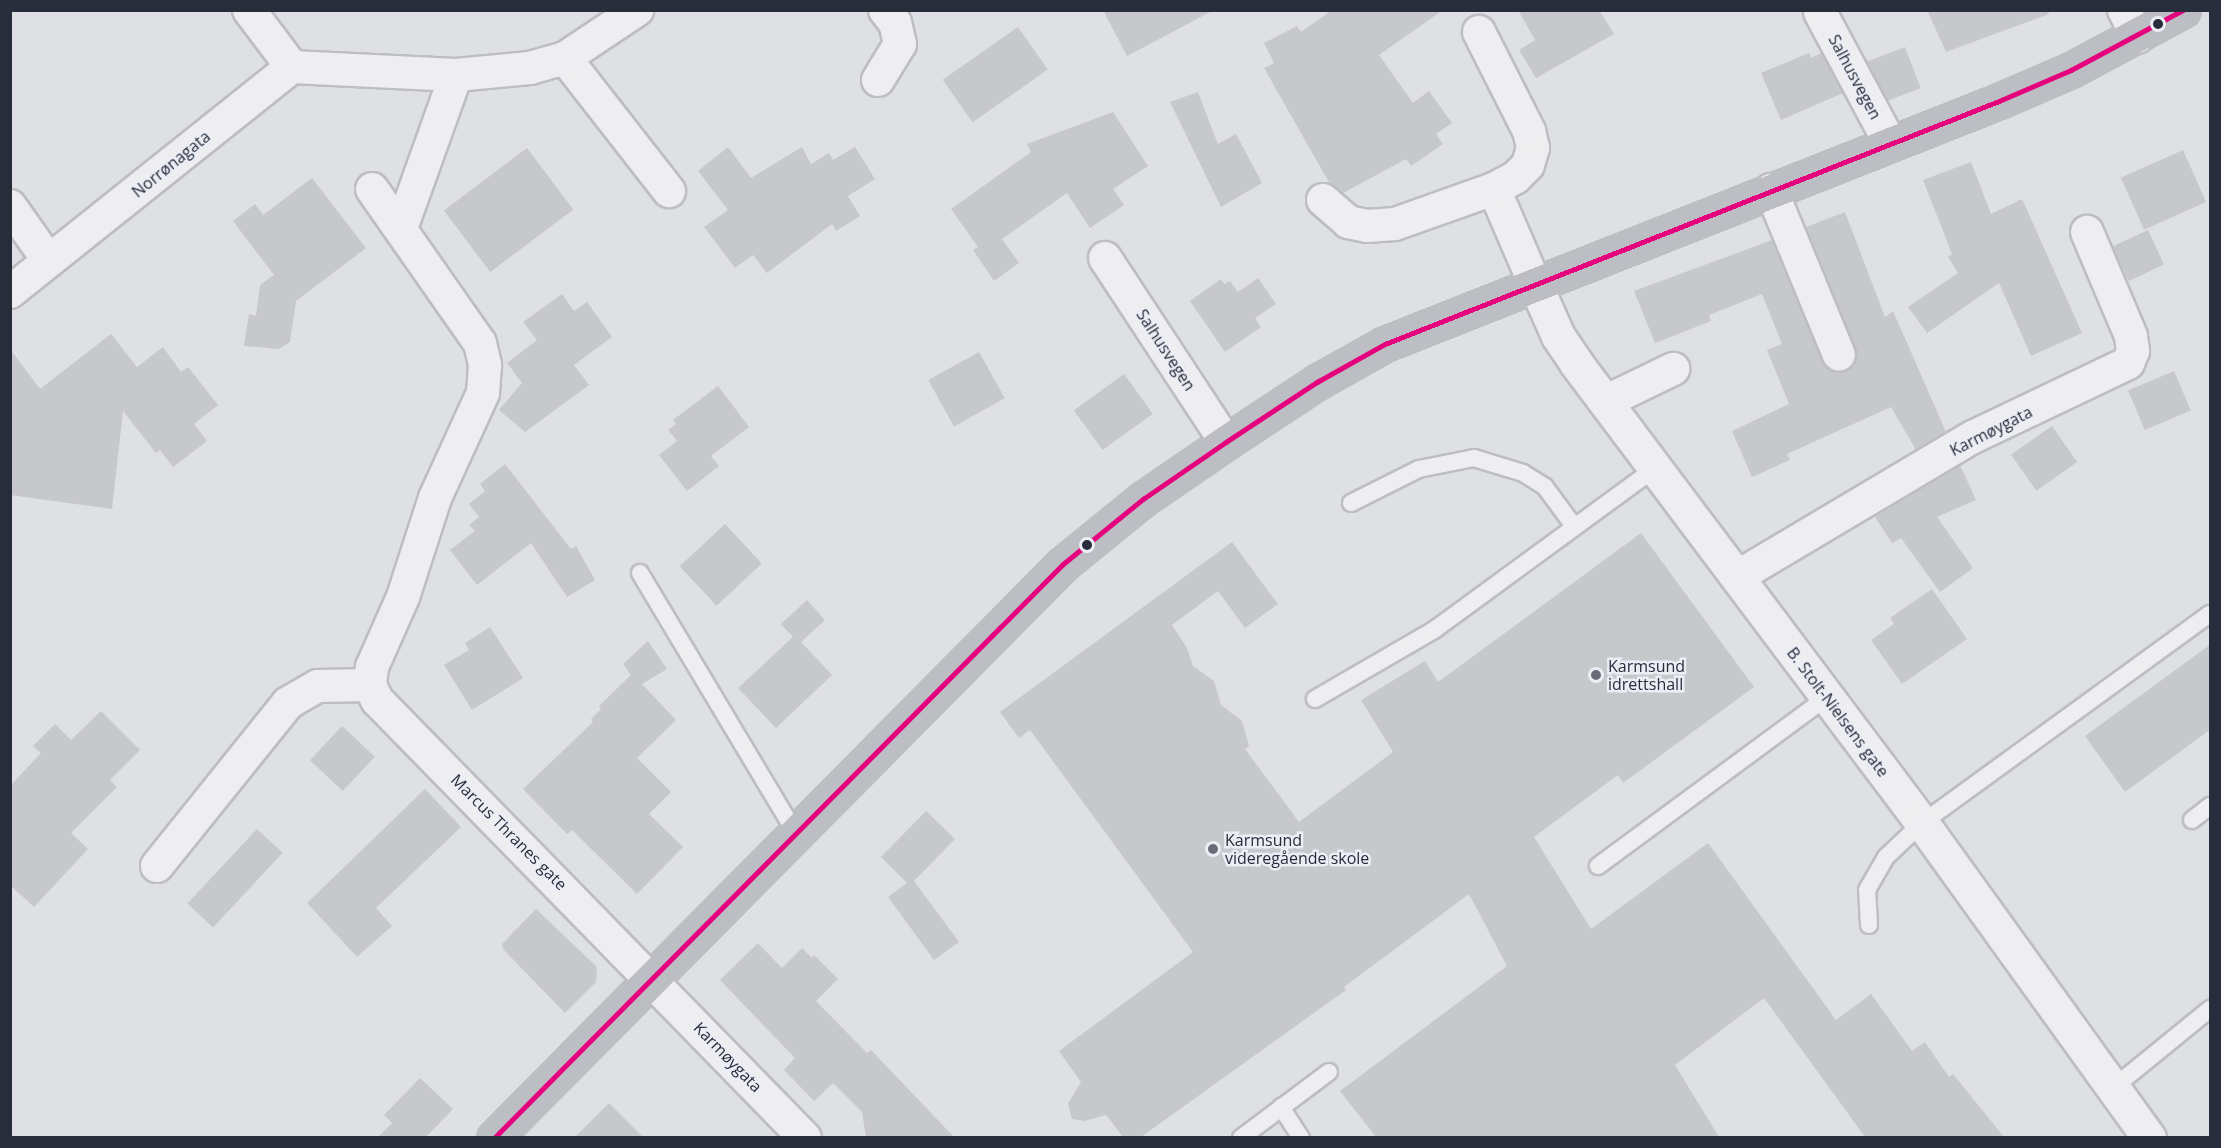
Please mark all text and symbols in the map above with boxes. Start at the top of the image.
unlabelled marker [2152,18,2164,30]
street label: Salhusvegen [1825,31,1885,123]
street label: Norrønagata [128,127,214,201]
street label: Salhusvegen [1133,306,1199,394]
street label: Karmøygata [1947,402,2035,460]
unlabelled marker [1081,539,1093,551]
street label: B. Stolt-Nielsens gate [1783,643,1893,781]
place label: Karmsund idrettshall [1608,656,1685,694]
marker: Karmsund idrettshall [1589,668,1603,682]
street label: Marcus Thranes gate [447,770,571,894]
place label: Karmsund videregående skole [1225,830,1369,868]
marker: Karmsund videregående skole [1206,842,1220,856]
street label: Karmøygata [690,1018,766,1096]

